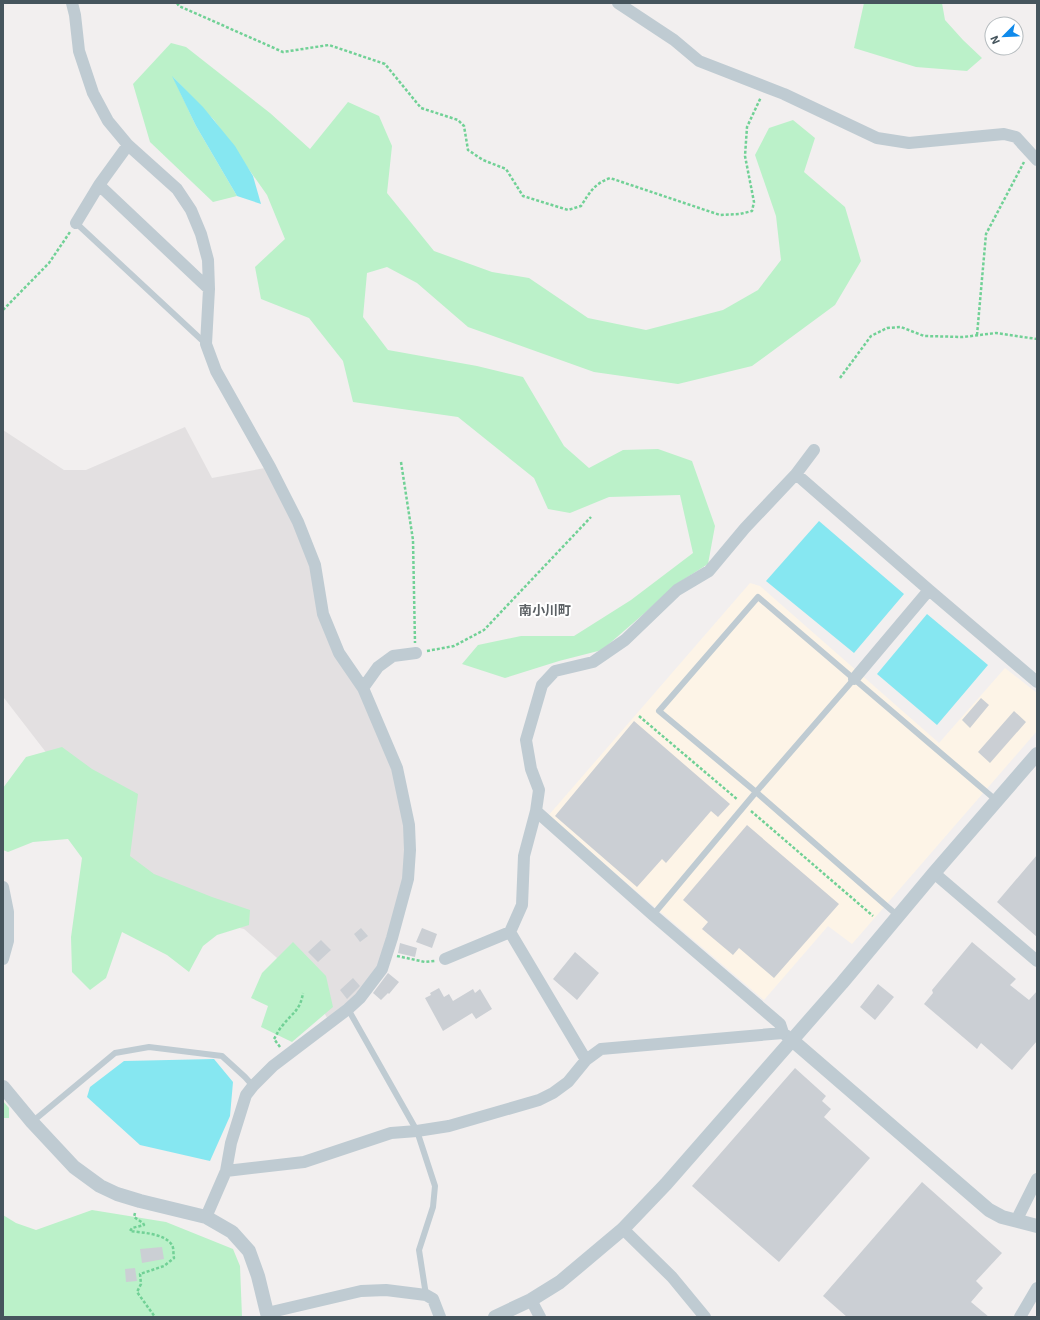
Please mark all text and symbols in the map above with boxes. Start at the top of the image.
north arrow [984,16,1024,56]
text: N [987,34,1003,47]
district label: 南小川町 [519,602,571,619]

